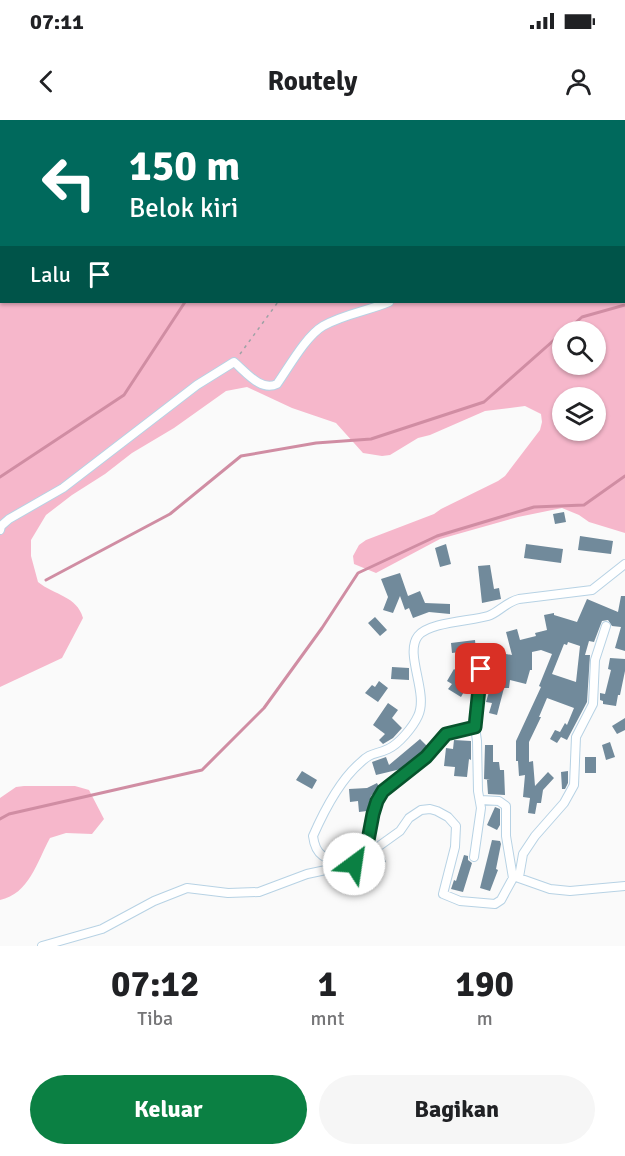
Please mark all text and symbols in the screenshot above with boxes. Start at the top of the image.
text: 07:11 [30,8,84,35]
icon: back [30,65,63,98]
text: Routely [268,65,357,98]
icon: person [562,65,595,98]
text: 150 m [129,141,240,192]
icon: left [30,144,108,222]
text: Belok kiri [129,192,238,225]
icon: arrive [83,258,116,291]
text: Lalu [30,261,71,288]
map controls [552,321,606,441]
button: search [552,321,606,375]
button: layers [552,387,606,441]
pin [455,643,506,694]
icon: arrive [464,652,497,685]
position arrow [322,832,386,896]
text: 07:12 [111,962,199,1007]
text: 1 [318,962,337,1007]
text: 190 [456,962,514,1007]
text: Tiba [137,1006,173,1031]
text: mnt [311,1006,344,1031]
text: m [477,1006,493,1031]
button: Keluar [30,1075,307,1144]
button: Bagikan [319,1075,595,1144]

